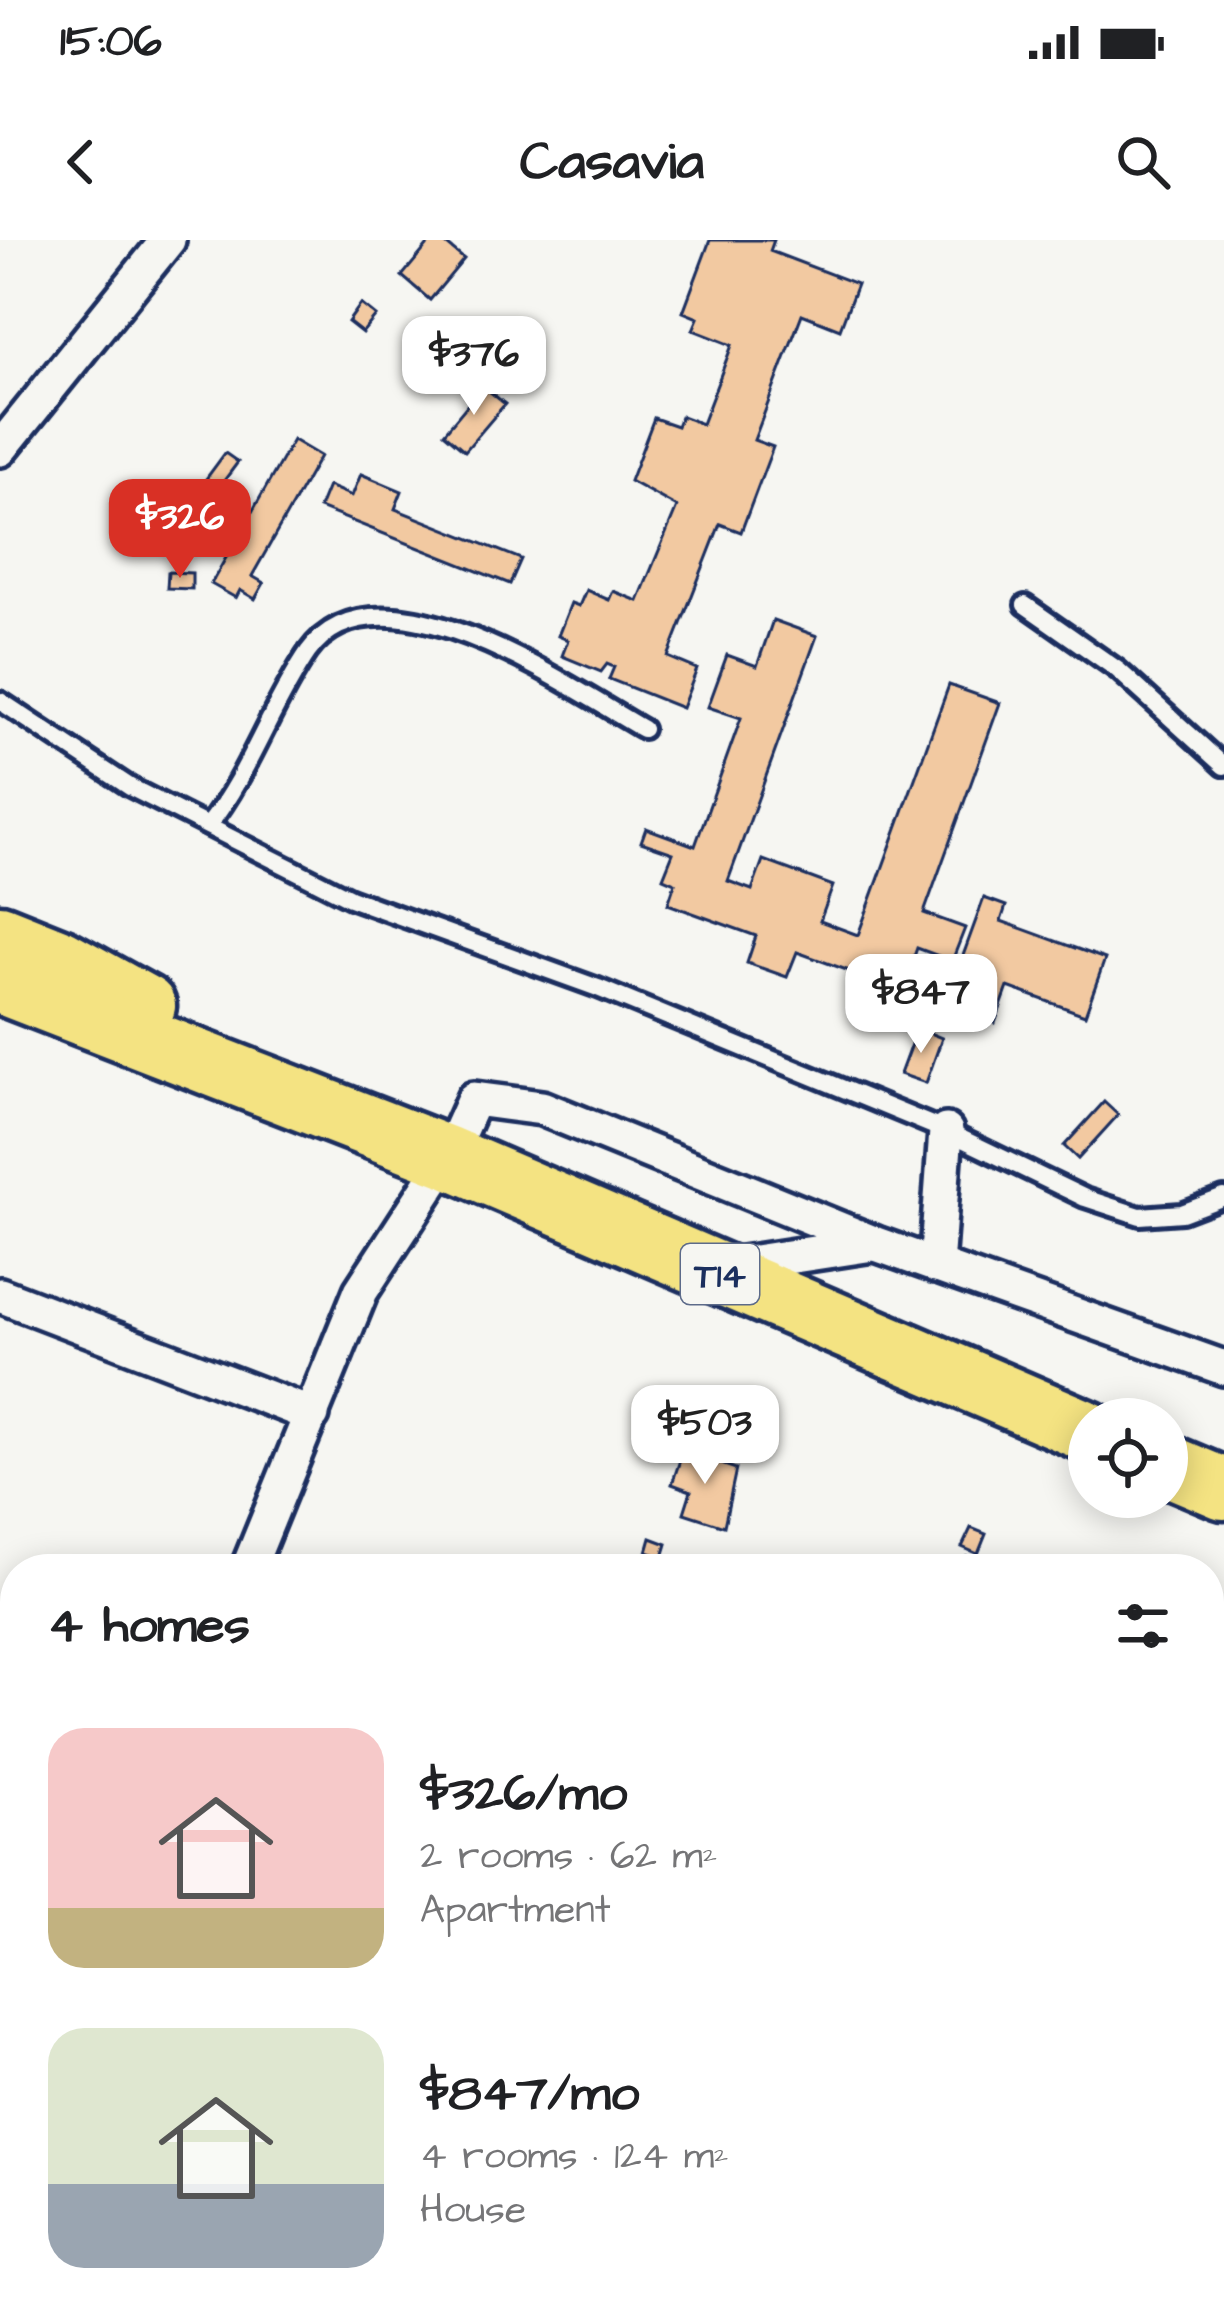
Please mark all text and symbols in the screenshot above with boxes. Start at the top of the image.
text: 15:06 [60,11,162,73]
text: Casavia [520,125,704,200]
icon: back [48,129,114,195]
icon: search [1110,129,1176,195]
pin: $376 [403,316,545,418]
text: $376 [429,328,519,382]
pin: $326 [109,479,251,581]
text: $326 [136,491,224,545]
pin: $847 [850,954,992,1056]
text: $847 [872,966,970,1020]
road number: T14 [681,1244,759,1304]
pin: $503 [634,1385,776,1487]
text: $503 [658,1397,752,1451]
map controls [1068,1398,1188,1518]
button: locate [1068,1398,1188,1518]
text: 4 homes [48,1591,250,1662]
icon: filters [1110,1593,1176,1659]
text: $326/mo [420,1759,627,1830]
icon: home [144,1776,288,1920]
text: 2 rooms · 62 m² [420,1830,717,1884]
text: Apartment [420,1884,611,1938]
text: $847/mo [420,2059,639,2130]
icon: home [144,2076,288,2220]
text: 4 rooms · 124 m² [420,2130,729,2184]
text: House [420,2184,526,2238]

